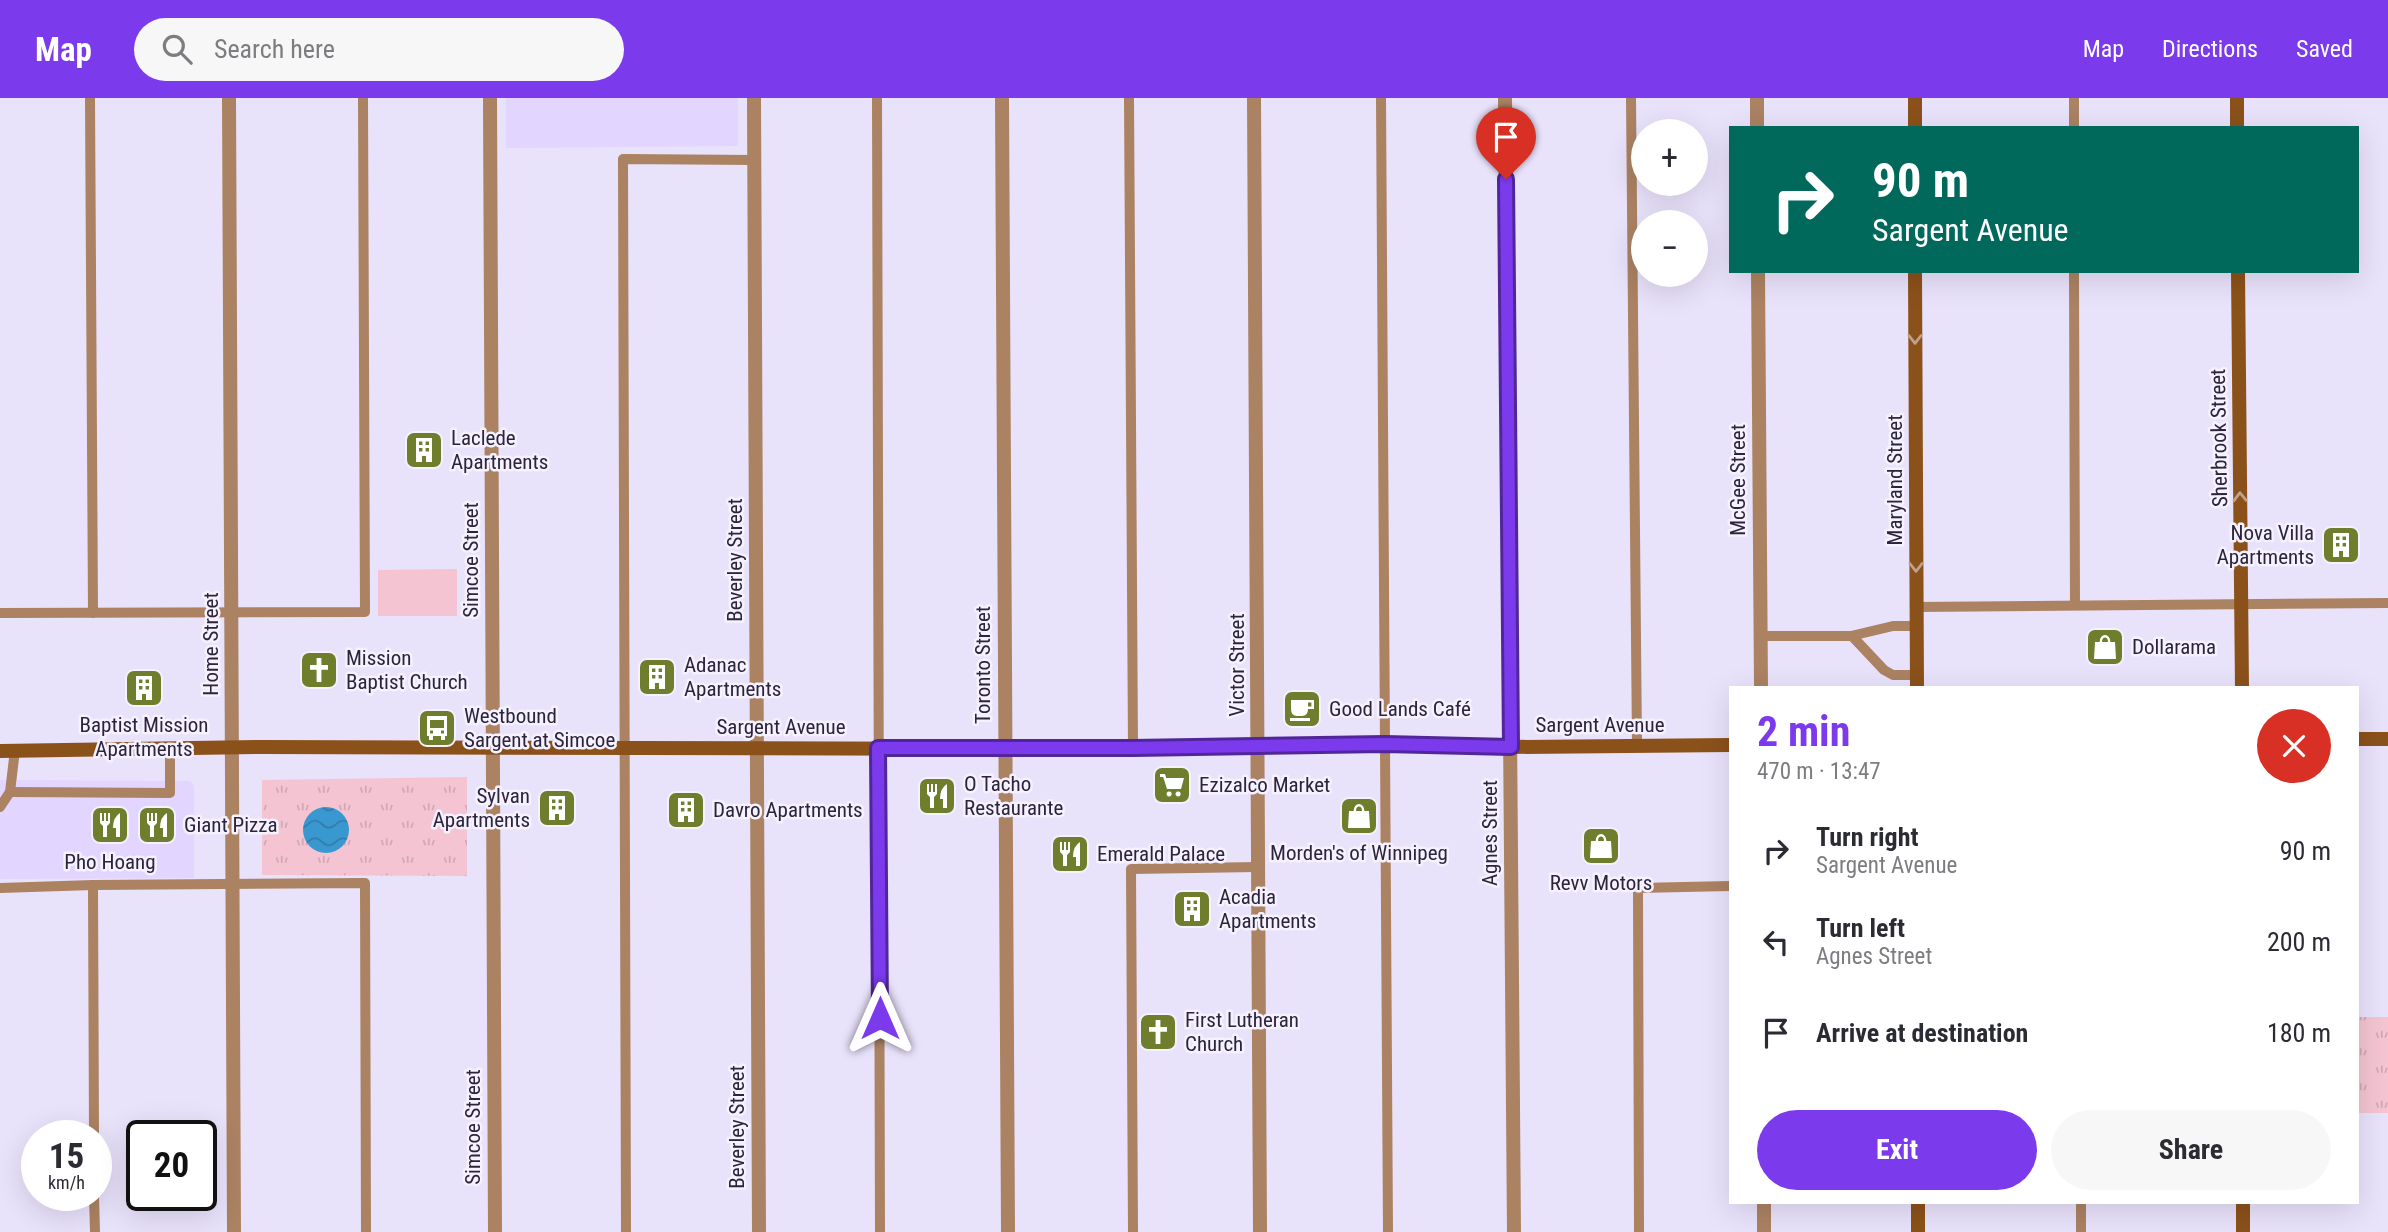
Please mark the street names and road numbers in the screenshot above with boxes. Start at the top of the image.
street label: Sherbrook Street [2206,369,2232,507]
street label: Maryland Street [1883,415,1907,545]
street label: McGee Street [1726,424,1750,536]
street label: Beverley Street [723,498,747,622]
street label: Simcoe Street [459,502,483,618]
street label: Home Street [199,592,223,696]
street label: Toronto Street [971,606,995,724]
street label: Victor Street [1225,613,1249,717]
street label: Sargent Avenue [1535,713,1665,737]
street label: Sargent Avenue [716,715,846,739]
street label: Agnes Street [1478,780,1502,886]
street label: Beverley Street [725,1065,749,1189]
street label: Simcoe Street [461,1069,485,1185]

